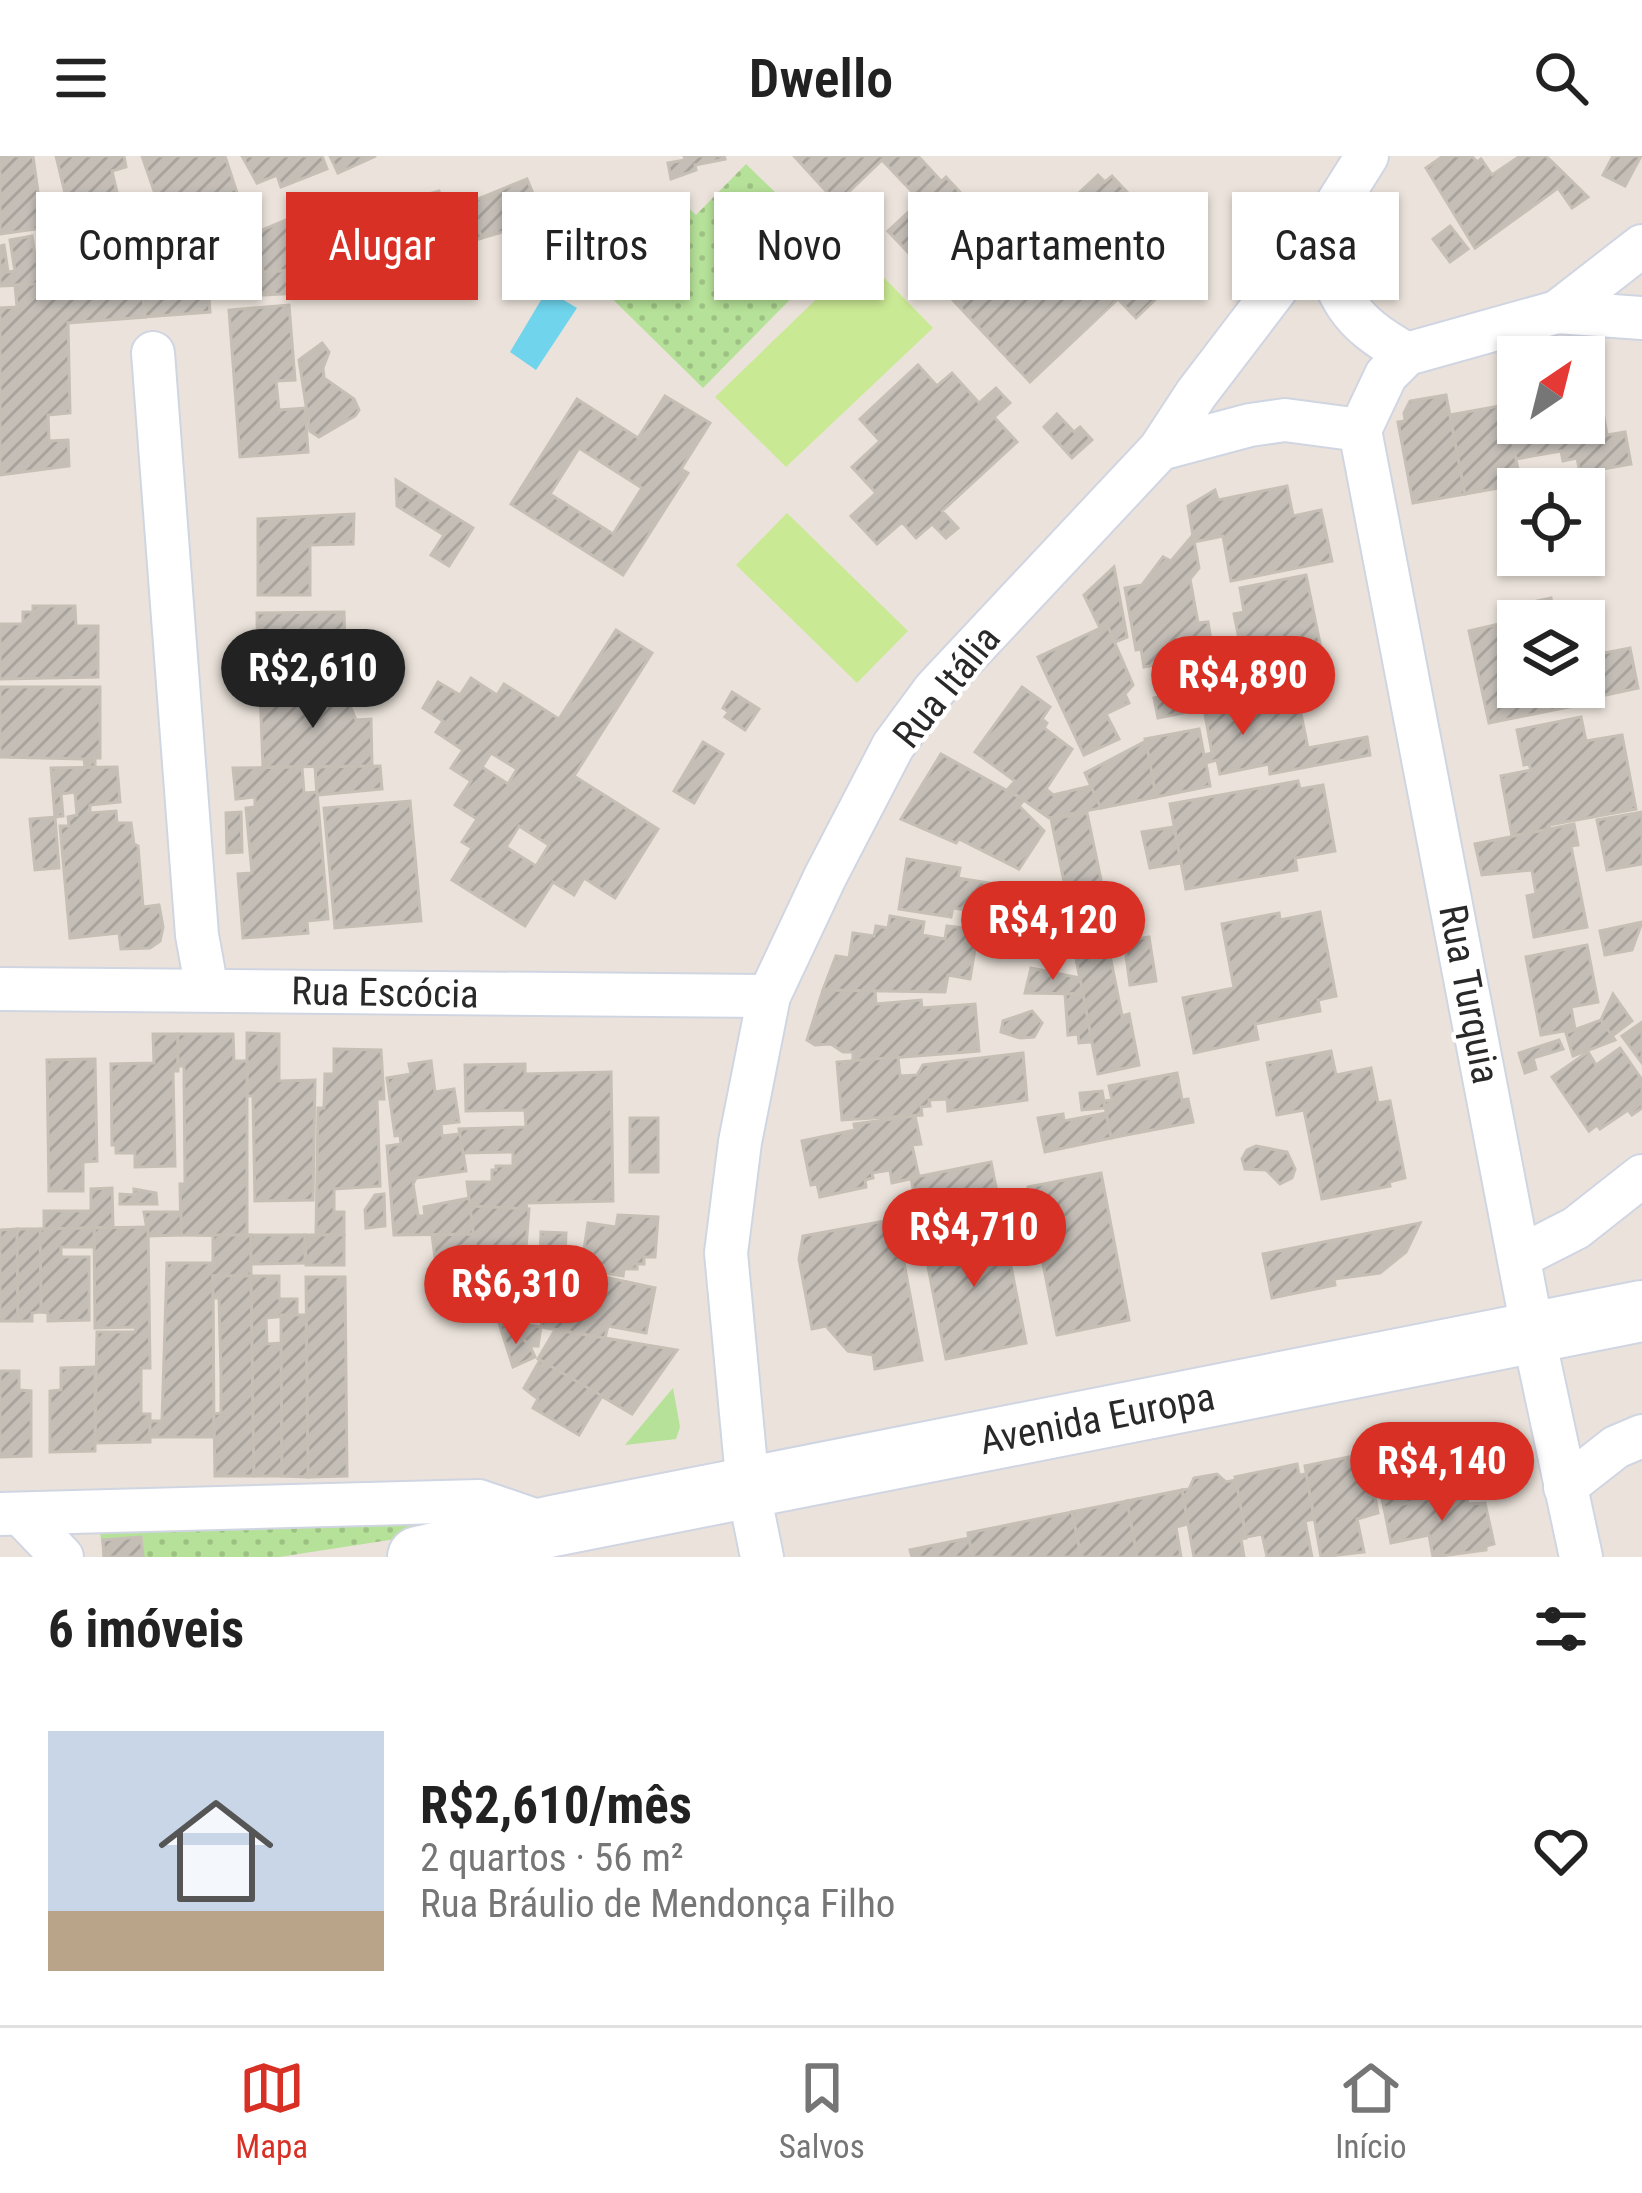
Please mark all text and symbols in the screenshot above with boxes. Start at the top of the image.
icon: menu [48,45,114,111]
icon: search [1528,45,1594,111]
text: Dwello [749,47,893,110]
chip: Comprar [36,192,262,300]
chip: Alugar [286,192,478,300]
chip: Filtros [502,192,690,300]
chip: Novo [714,192,884,300]
chip: Apartamento [908,192,1208,300]
chip: Casa [1232,192,1399,300]
north arrow [1497,336,1605,444]
map controls [1497,336,1605,708]
button: locate [1497,468,1605,576]
button: layers [1497,600,1605,708]
street label: Rua Itália [884,616,1010,757]
pin: R$2,610 [202,629,424,731]
pin: R$4,890 [1132,636,1354,738]
text: R$2,610 [248,645,378,691]
text: R$4,890 [1178,652,1308,698]
pin: R$4,120 [942,881,1164,983]
text: R$4,120 [988,897,1118,943]
street label: Rua Turquia [1429,901,1509,1088]
street label: Rua Escócia [291,968,479,1018]
pin: R$4,710 [863,1188,1085,1290]
text: R$4,710 [909,1204,1039,1250]
pin: R$6,310 [405,1245,627,1347]
text: R$6,310 [451,1261,581,1307]
street label: Avenida Europa [976,1374,1218,1464]
pin: R$4,140 [1331,1422,1553,1524]
text: R$4,140 [1377,1438,1507,1484]
icon: filters [1528,1596,1594,1662]
text: 6 imóveis [48,1600,244,1659]
text: R$2,610/mês [420,1776,692,1835]
icon: home [144,1779,288,1923]
icon: heart [1528,1818,1594,1884]
text: 2 quartos · 56 m² [420,1835,684,1881]
text: Rua Bráulio de Mendonça Filho [420,1881,895,1927]
tab: Mapa [235,2055,308,2166]
tab: Salvos [779,2055,865,2166]
tab: Início [1335,2055,1407,2166]

